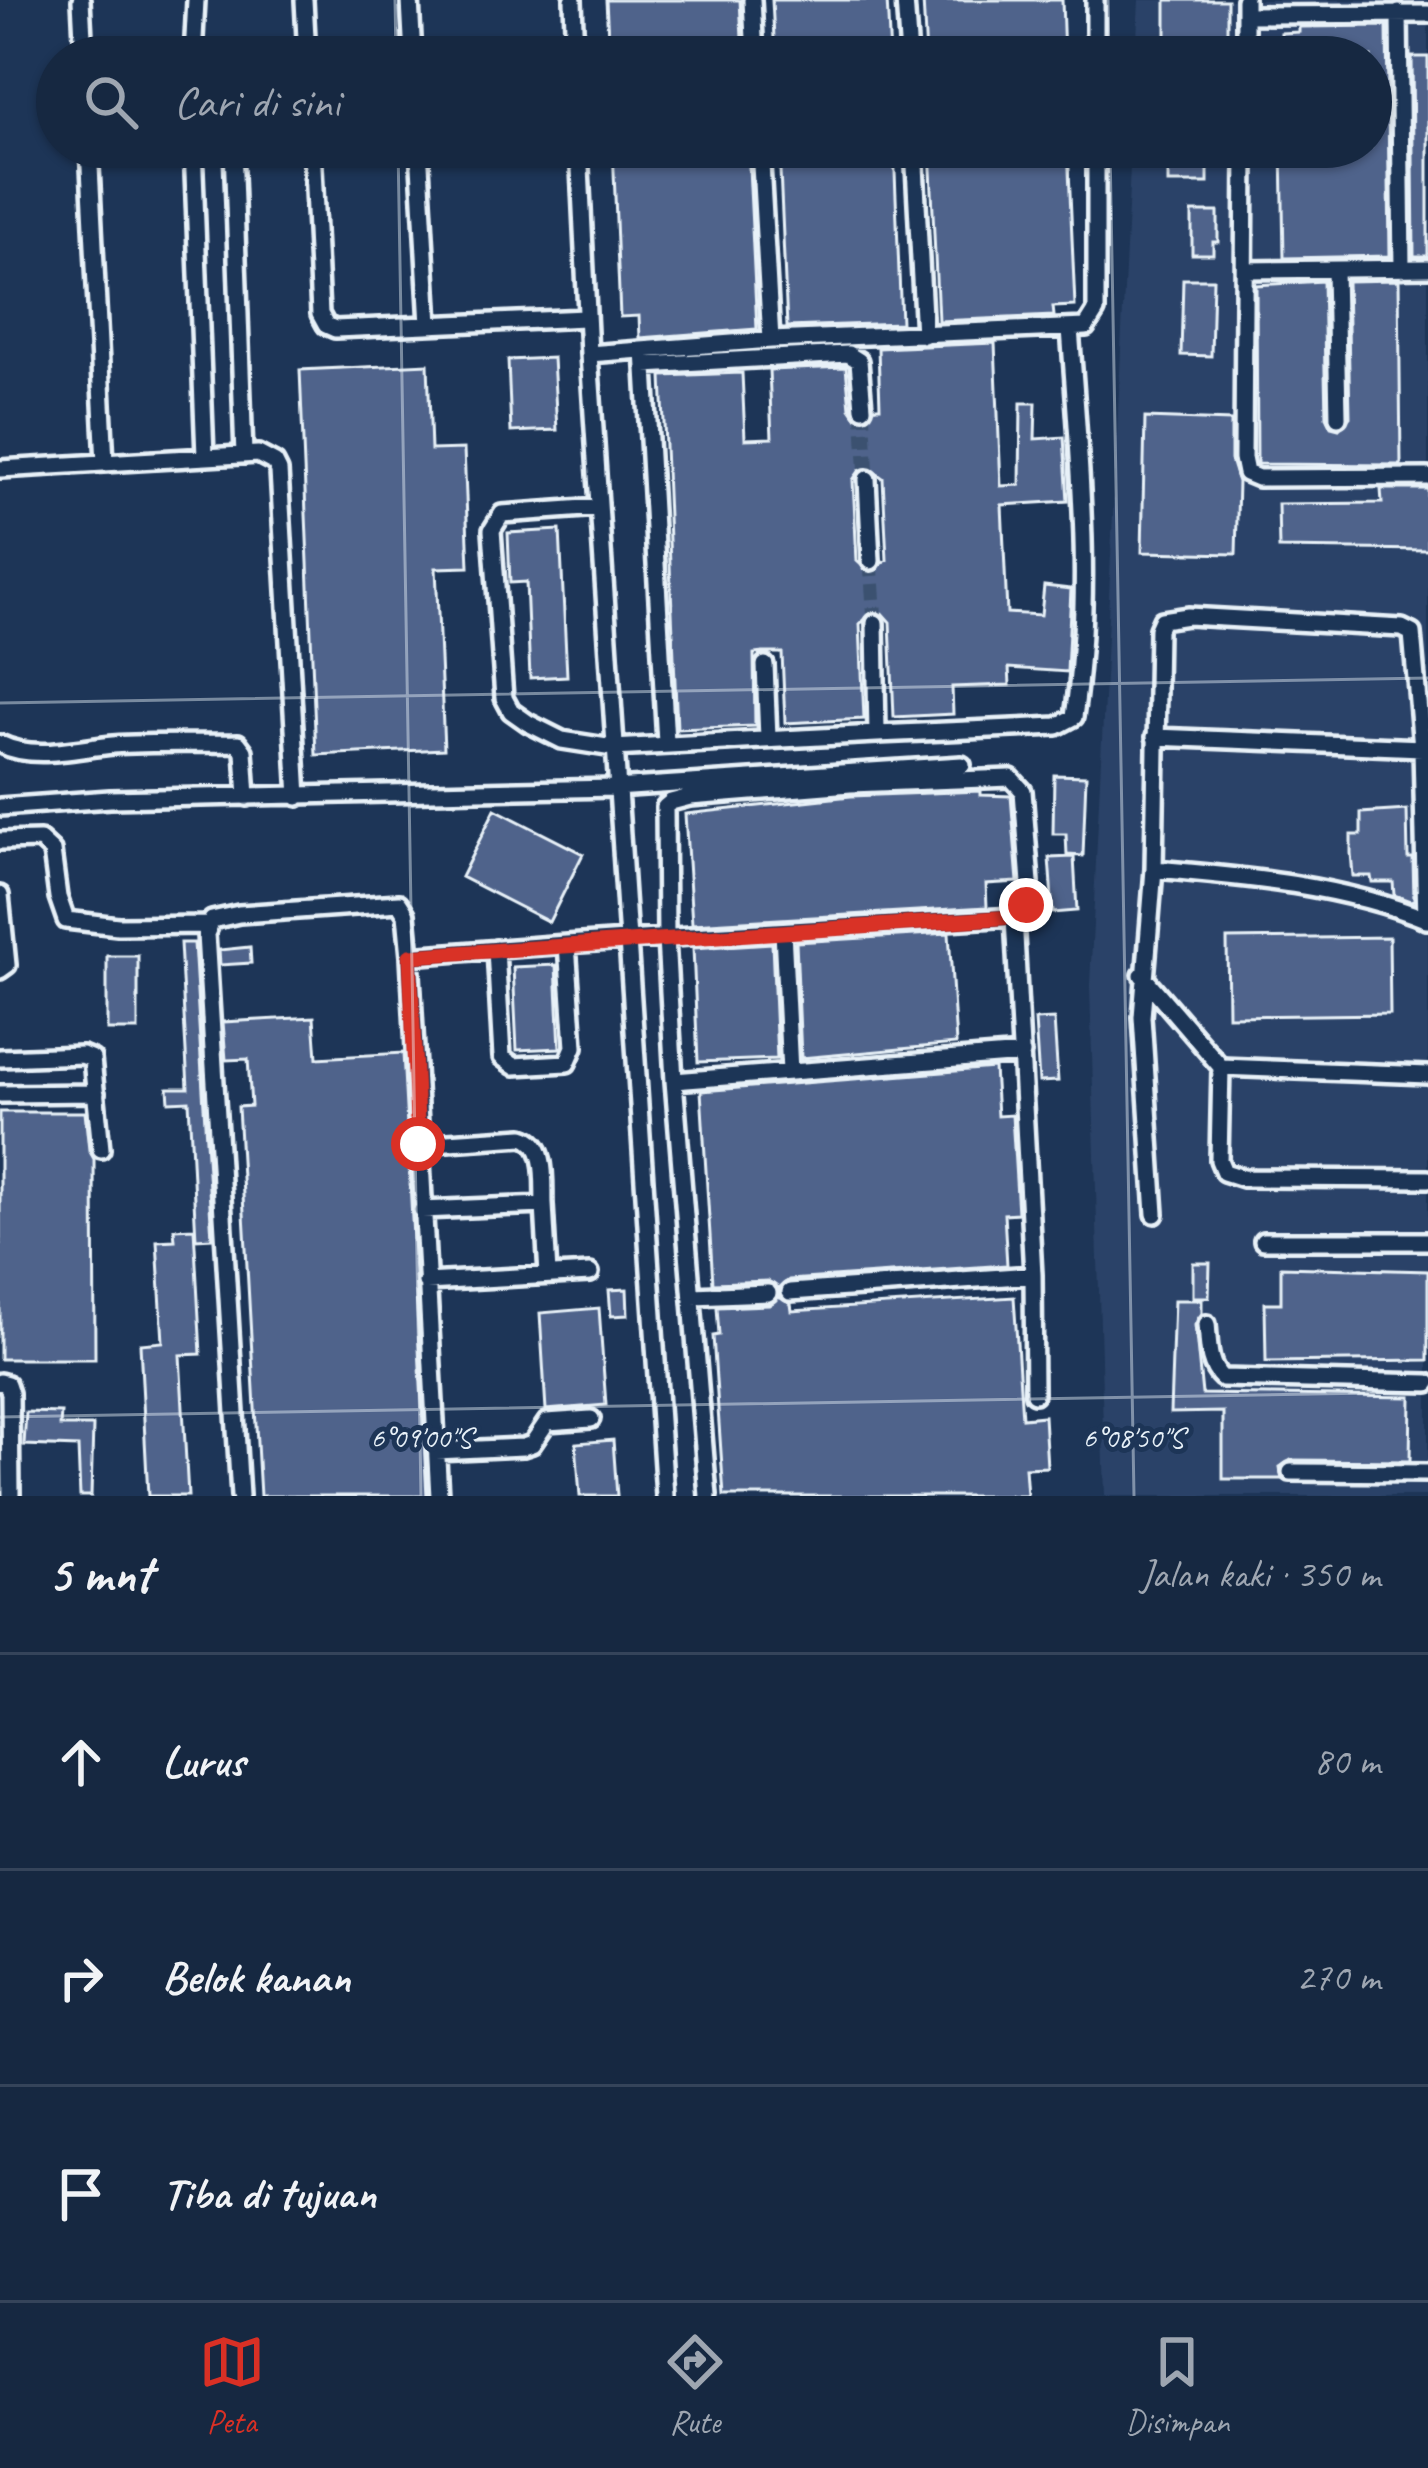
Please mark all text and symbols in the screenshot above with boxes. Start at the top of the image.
search box [36,36,1392,168]
icon: search [78,69,144,135]
text: Cari di sini [174,74,340,131]
route end [999,878,1053,932]
route start [391,1117,445,1171]
text: 6°09'00"S [370,1418,477,1456]
text: 6°08'50"S [1082,1418,1189,1456]
text: 5 mnt [48,1542,152,1606]
text: Jalan kaki · 350 m [1140,1550,1380,1599]
icon: ahead [48,1729,114,1795]
text: Lurus [162,1733,245,1790]
text: 80 m [1314,1737,1380,1786]
icon: right [48,1945,114,2011]
text: Belok kanan [162,1949,350,2006]
text: 270 m [1296,1953,1380,2002]
icon: arrive [48,2161,114,2227]
text: Tiba di tujuan [162,2165,376,2222]
tab: Peta [199,2329,265,2443]
tab: Rute [662,2329,728,2443]
tab: Disimpan [1125,2329,1229,2443]

